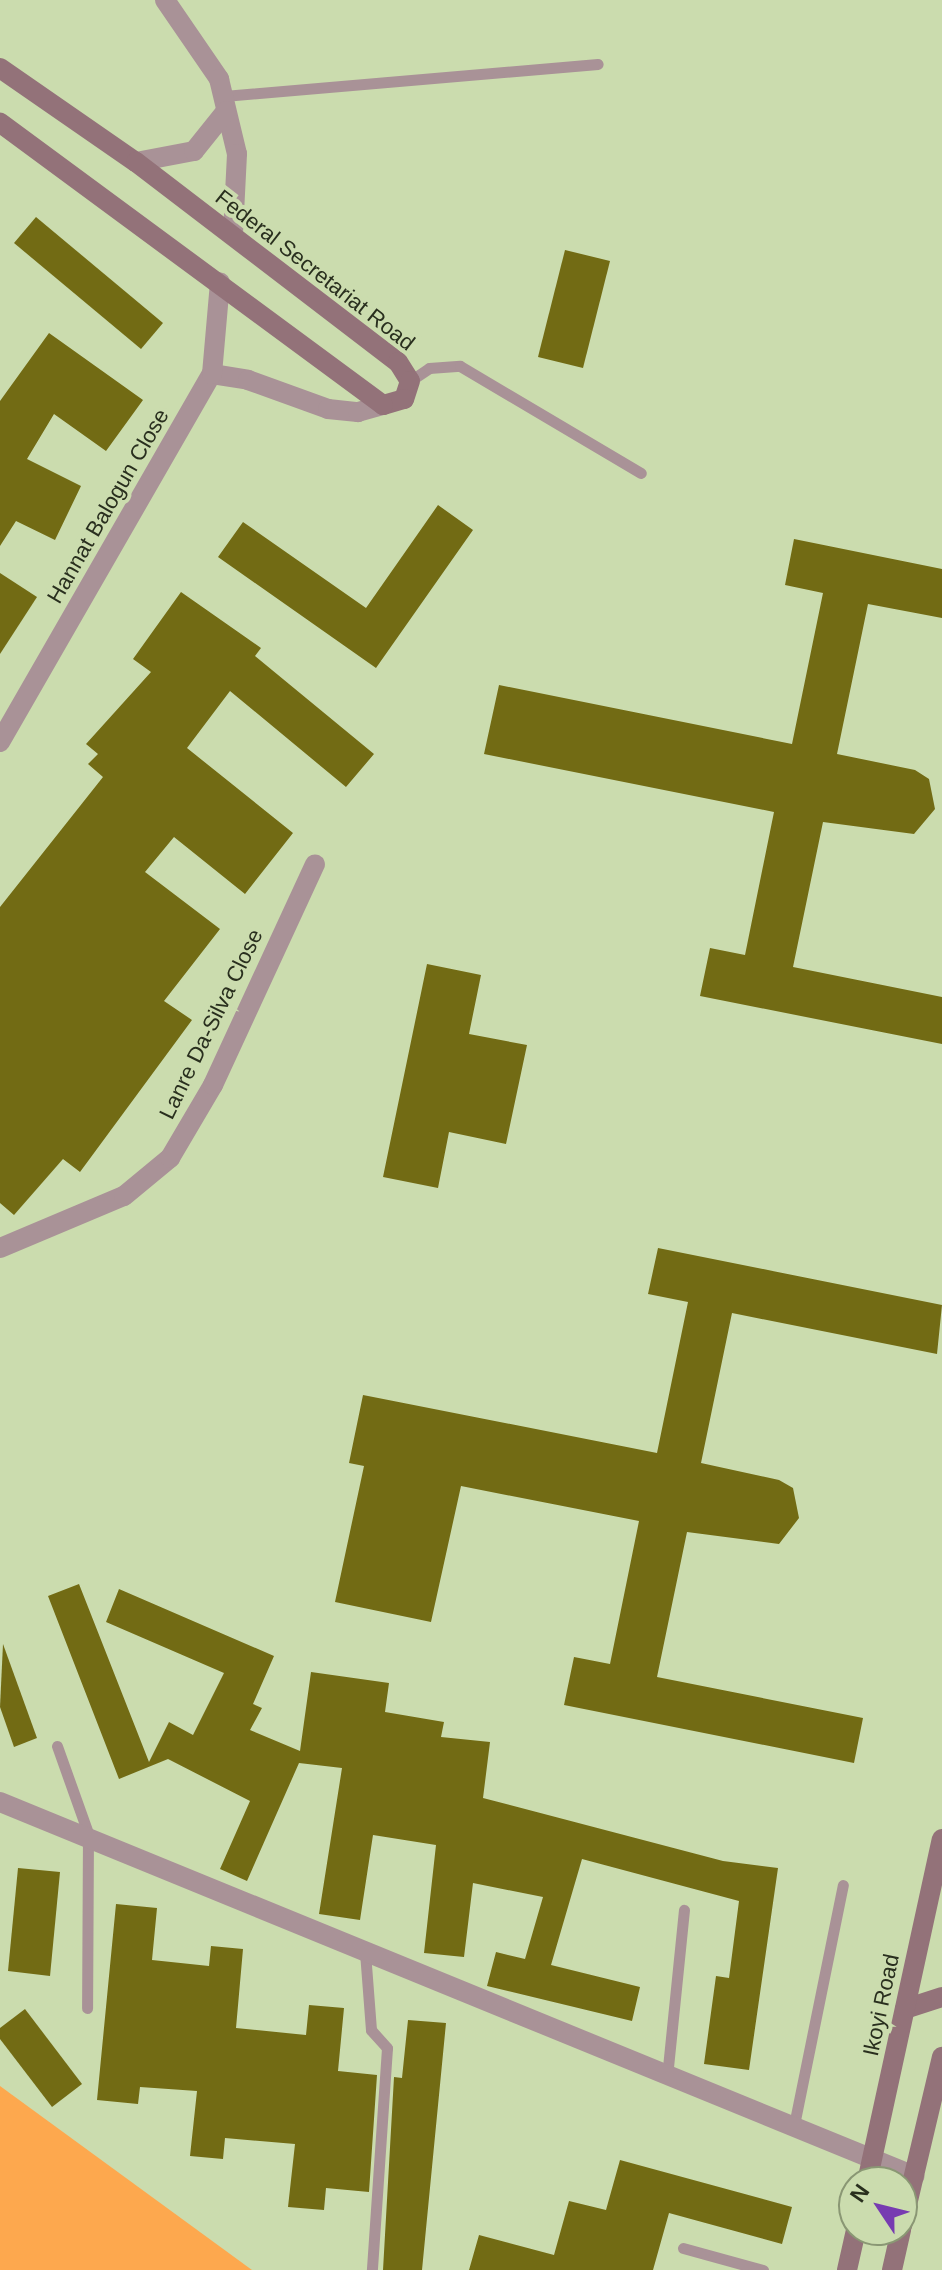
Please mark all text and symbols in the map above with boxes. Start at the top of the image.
street label: Federal Secretariat Road [210,184,420,356]
street label: Hannat Balogun Close [42,404,174,608]
street label: Lanre Da-Silva Close [154,925,268,1123]
street label: Ikoyi Road [857,1951,905,2059]
north arrow [838,2166,918,2246]
text: N [845,2179,874,2207]

